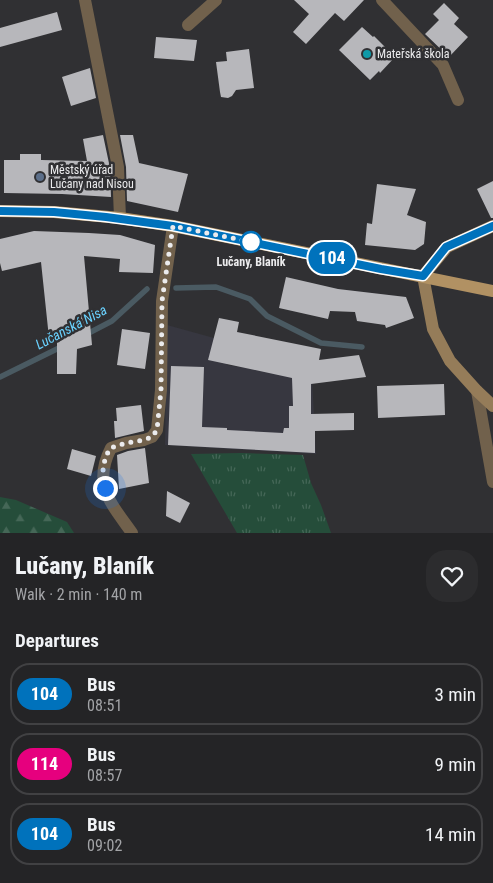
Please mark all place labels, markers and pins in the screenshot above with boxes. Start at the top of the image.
place label: Mateřská škola [377,47,450,61]
marker: Mateřská škola [361,48,373,60]
place label: Městský úřad Lučany nad Nisou [50,163,134,191]
marker: Městský úřad Lučany nad Nisou [34,171,46,183]
marker: Lučany, Blaník [240,231,262,253]
place label: Lučany, Blaník [217,255,286,269]

